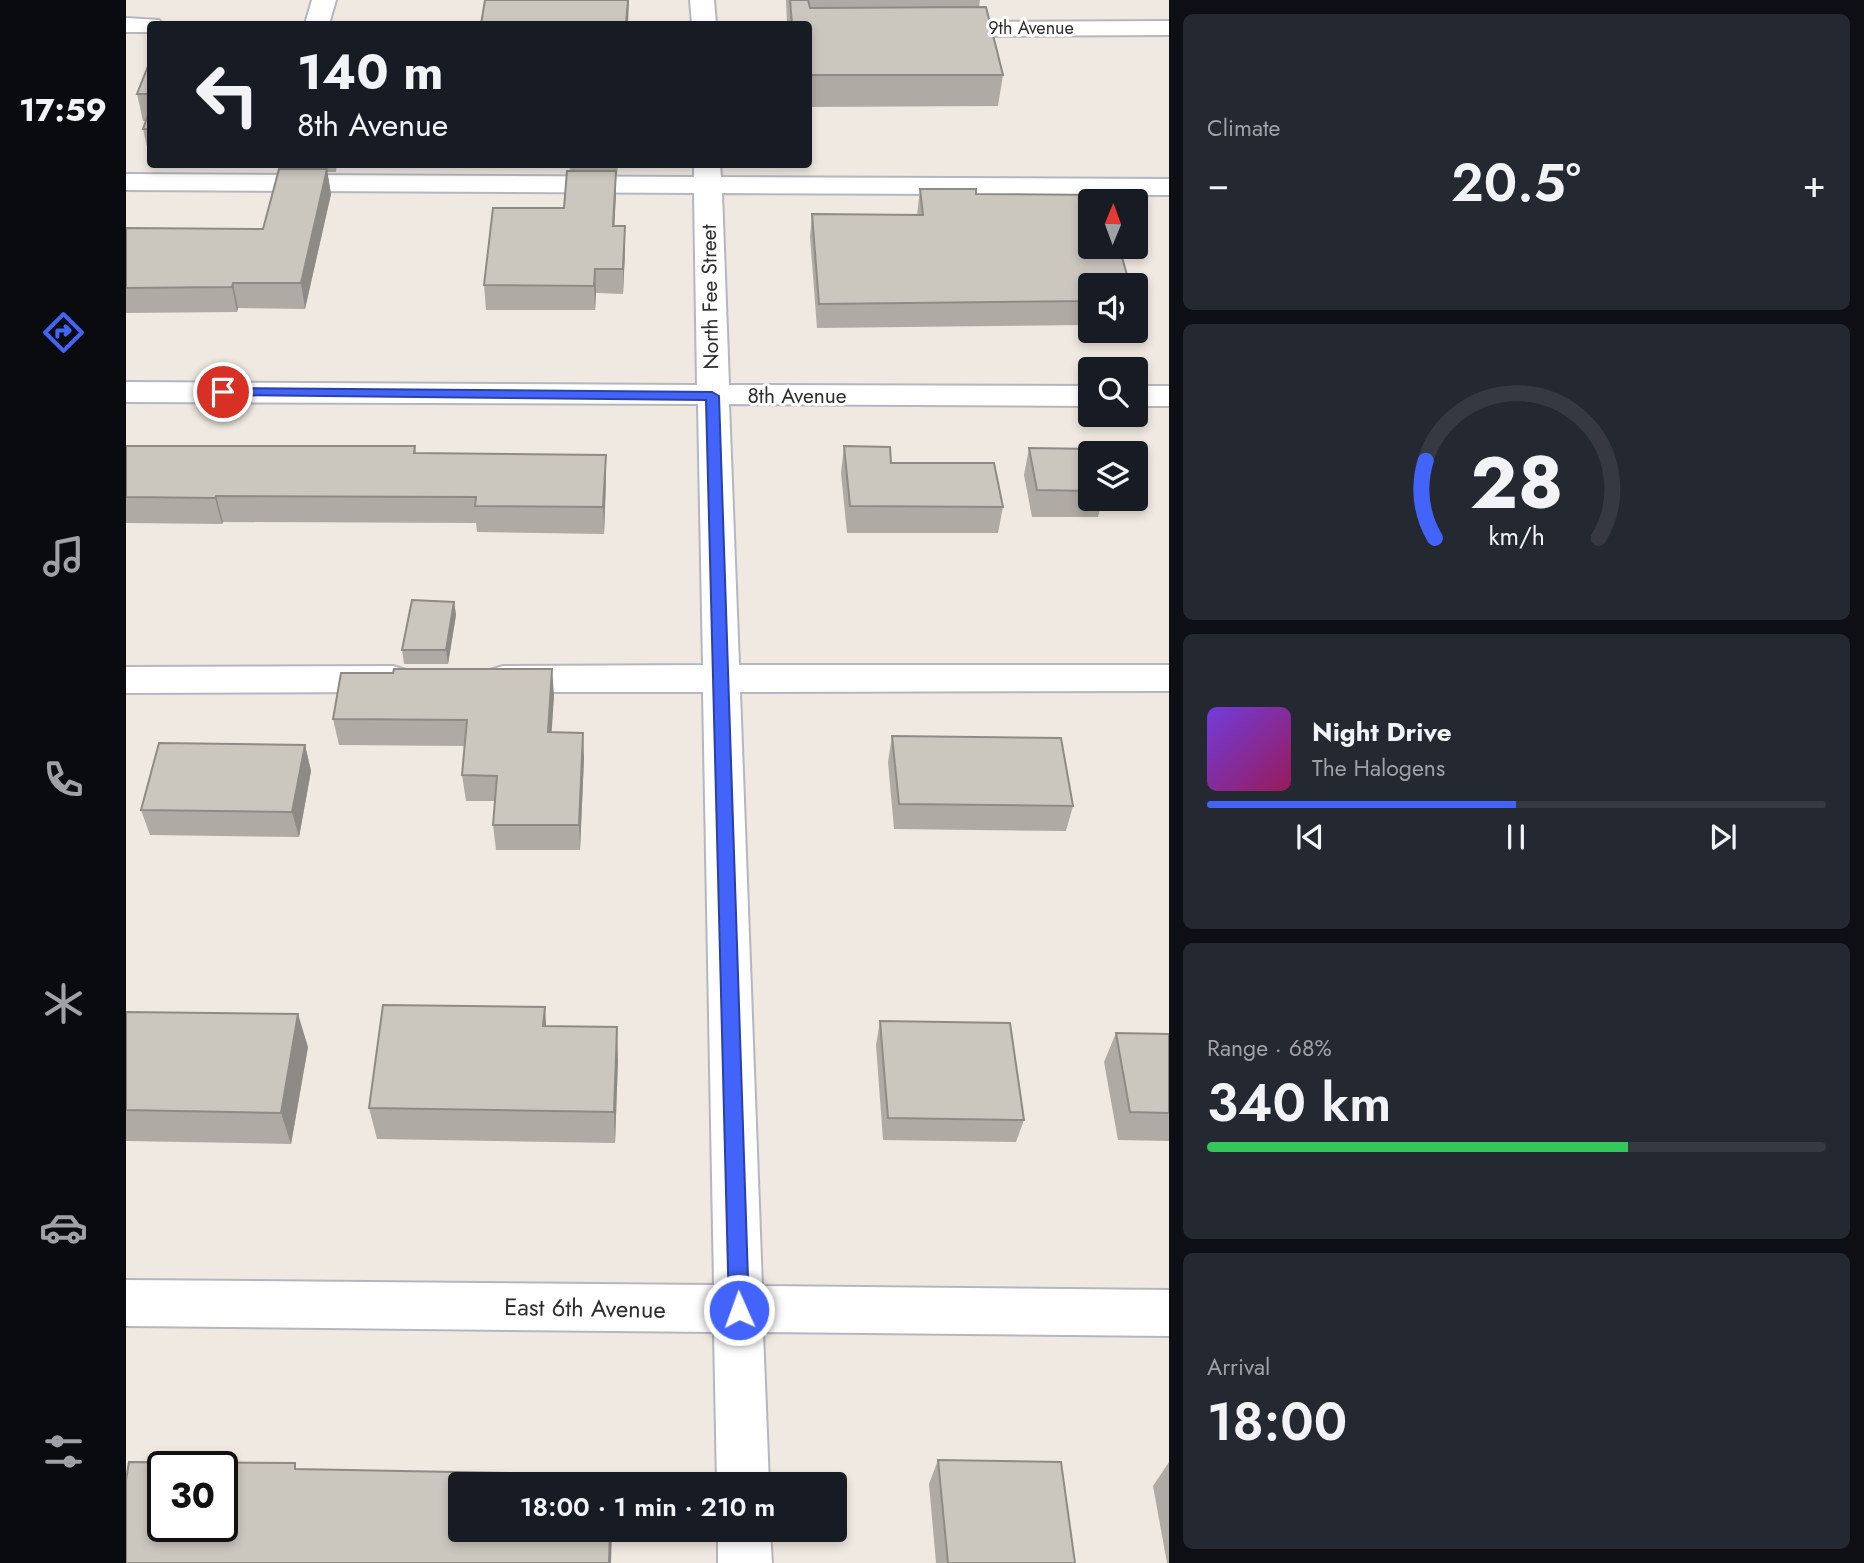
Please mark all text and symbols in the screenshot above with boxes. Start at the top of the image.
street label: 9th Avenue [988,15,1074,41]
text: 140 m [297,37,443,107]
icon: left [182,49,273,140]
text: 17:59 [19,87,107,133]
text: 8th Avenue [297,102,448,148]
text: Climate [1207,111,1280,145]
text: 20.5° [1451,145,1581,221]
text: − [1207,156,1229,211]
text: + [1803,156,1826,211]
north arrow [1078,189,1148,259]
map controls [1078,189,1148,511]
street label: North Fee Street [694,224,726,370]
button: sound [1078,273,1148,343]
icon: directions [39,308,88,357]
button: search [1078,357,1148,427]
pin [193,362,253,422]
icon: arrive [204,373,242,411]
street label: 8th Avenue [747,381,847,411]
text: 28 [1470,430,1563,535]
button: layers [1078,441,1148,511]
text: km/h [1488,517,1545,553]
icon: music [39,532,88,581]
text: Night Drive [1312,713,1452,751]
text: The Halogens [1312,751,1445,785]
icon: phone [39,755,88,804]
icon: previous [1291,818,1329,856]
icon: pause [1497,818,1535,856]
icon: next [1704,818,1742,856]
icon: climate [39,979,88,1028]
text: Range · 68% [1207,1031,1332,1065]
text: 340 km [1207,1065,1391,1141]
icon: car [39,1203,88,1252]
position arrow [702,1273,776,1347]
street label: East 6th Avenue [504,1289,666,1327]
text: Arrival [1207,1350,1270,1384]
text: 18:00 [1207,1384,1347,1460]
icon: filters [39,1427,88,1476]
speed limit sign: 30 [147,1451,238,1542]
text: 18:00 · 1 min · 210 m [520,1488,775,1526]

